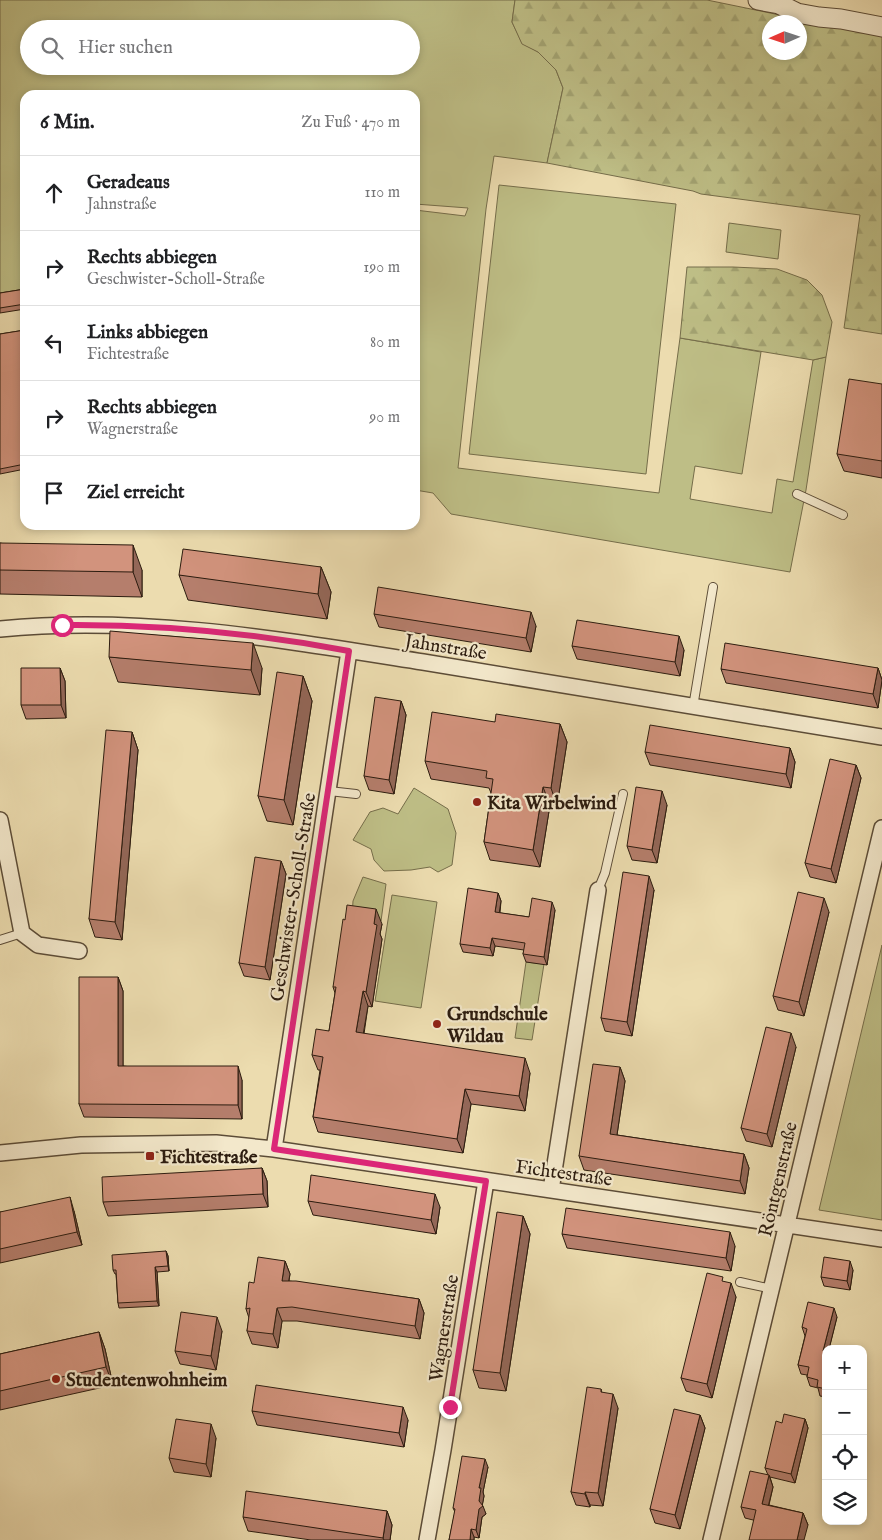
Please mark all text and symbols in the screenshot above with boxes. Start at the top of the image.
north arrow [762,15,807,60]
search box [20,20,420,75]
icon: search [38,34,66,62]
text: Hier suchen [78,36,173,60]
text: 6 Min. [40,109,95,136]
text: Zu Fuß · 470 m [301,113,400,133]
text: Geradeaus [87,171,170,195]
icon: ahead [40,179,68,207]
text: 110 m [364,183,400,203]
text: Jahnstraße [87,195,157,215]
text: Rechts abbiegen [87,246,217,270]
icon: right [40,254,68,282]
text: 190 m [363,258,400,278]
text: Geschwister-Scholl-Straße [87,270,265,290]
text: Links abbiegen [87,321,208,345]
icon: left [40,329,68,357]
text: 80 m [370,333,400,353]
text: Fichtestraße [87,345,169,365]
text: Rechts abbiegen [87,396,217,420]
icon: right [40,404,68,432]
text: 90 m [369,408,400,428]
text: Wagnerstraße [87,420,178,440]
icon: arrive [40,479,68,507]
text: Ziel erreicht [87,481,185,505]
route start [51,614,74,637]
street label: Jahnstraße [401,629,489,666]
street label: Geschwister-Scholl-Straße [266,791,322,1003]
place label: Kita Wirbelwind [487,792,617,816]
marker: Kita Wirbelwind [471,796,483,808]
place label: Grundschule Wildau [446,1003,548,1049]
marker: Grundschule Wildau [431,1018,443,1030]
street label: Röntgenstraße [754,1119,804,1239]
place label: Fichtestraße [160,1146,258,1170]
marker: Fichtestraße [144,1150,156,1162]
street label: Fichtestraße [514,1155,614,1193]
street label: Wagnerstraße [425,1273,465,1384]
map controls [822,1345,867,1525]
button: + [822,1345,867,1390]
place label: Studentenwohnheim [66,1369,228,1393]
marker: Studentenwohnheim [50,1373,62,1385]
button: − [822,1390,867,1435]
route end [439,1396,462,1419]
button: locate [822,1435,867,1480]
button: layers [822,1480,867,1525]

